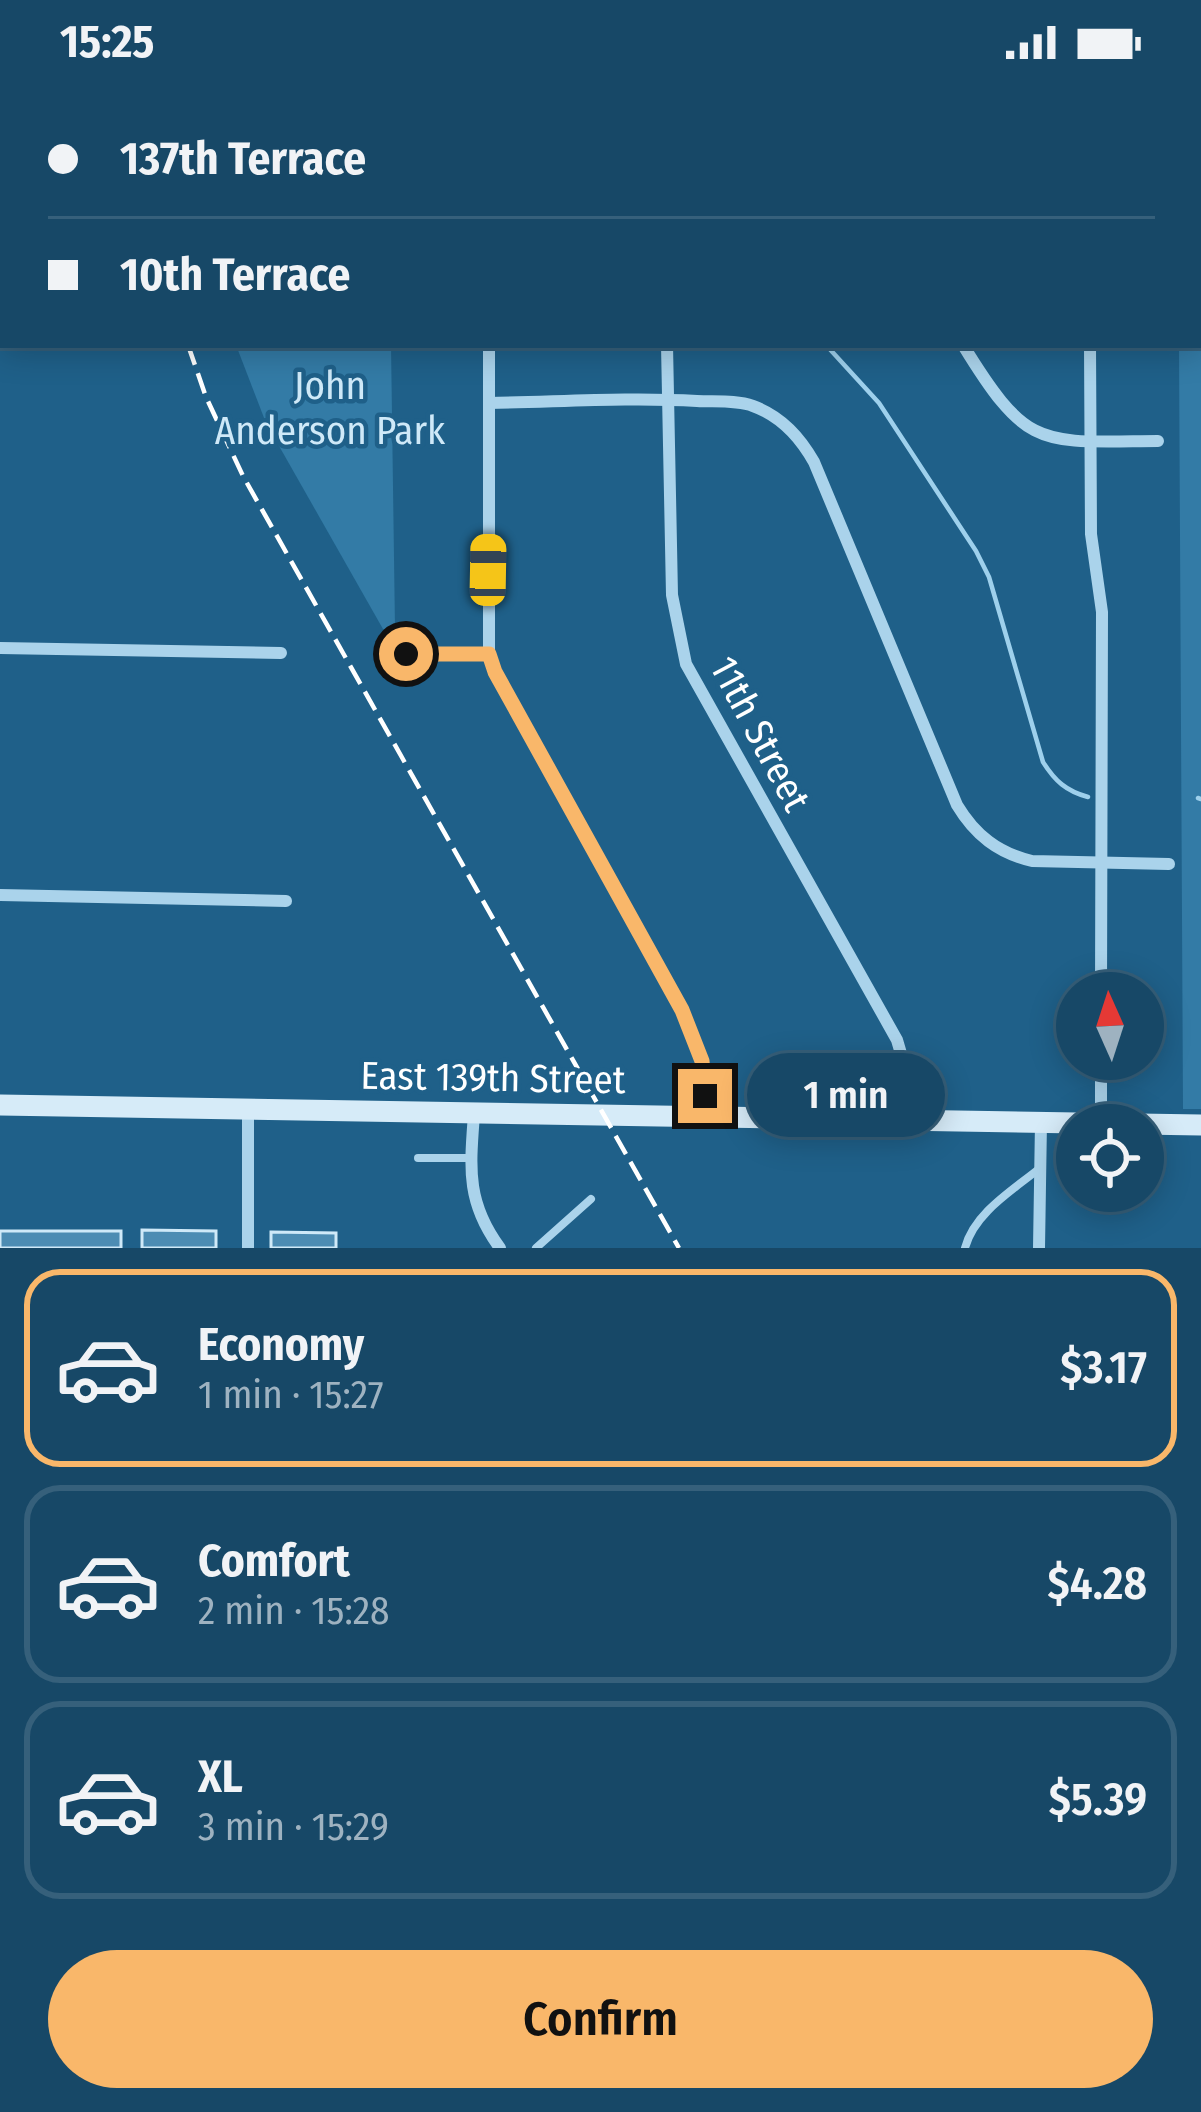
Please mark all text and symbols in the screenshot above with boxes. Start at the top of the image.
text: 15:25 [60,15,154,69]
text: 137th Terrace [120,132,366,186]
text: 10th Terrace [120,248,350,302]
park label: John Anderson Park [215,363,446,454]
car [469,534,507,606]
route start [379,627,433,681]
street label: 11th Street [700,649,820,819]
north arrow [1056,972,1164,1080]
map controls [1056,972,1164,1212]
street label: East 139th Street [360,1053,626,1103]
callout: 1 min [747,1054,945,1138]
route end [678,1069,732,1123]
text: 1 min [804,1072,888,1118]
button: locate [1056,1104,1164,1212]
icon: car [54,1314,162,1422]
text: Economy [198,1318,364,1372]
text: $3.17 [1060,1341,1147,1395]
text: 1 min · 15:27 [198,1372,383,1418]
icon: car [54,1530,162,1638]
text: Comfort [198,1534,350,1588]
text: $4.28 [1048,1557,1147,1611]
text: 2 min · 15:28 [198,1588,389,1634]
icon: car [54,1746,162,1854]
text: XL [198,1750,243,1804]
text: $5.39 [1049,1773,1147,1827]
text: 3 min · 15:29 [198,1804,389,1850]
button: Confirm [48,1950,1153,2088]

